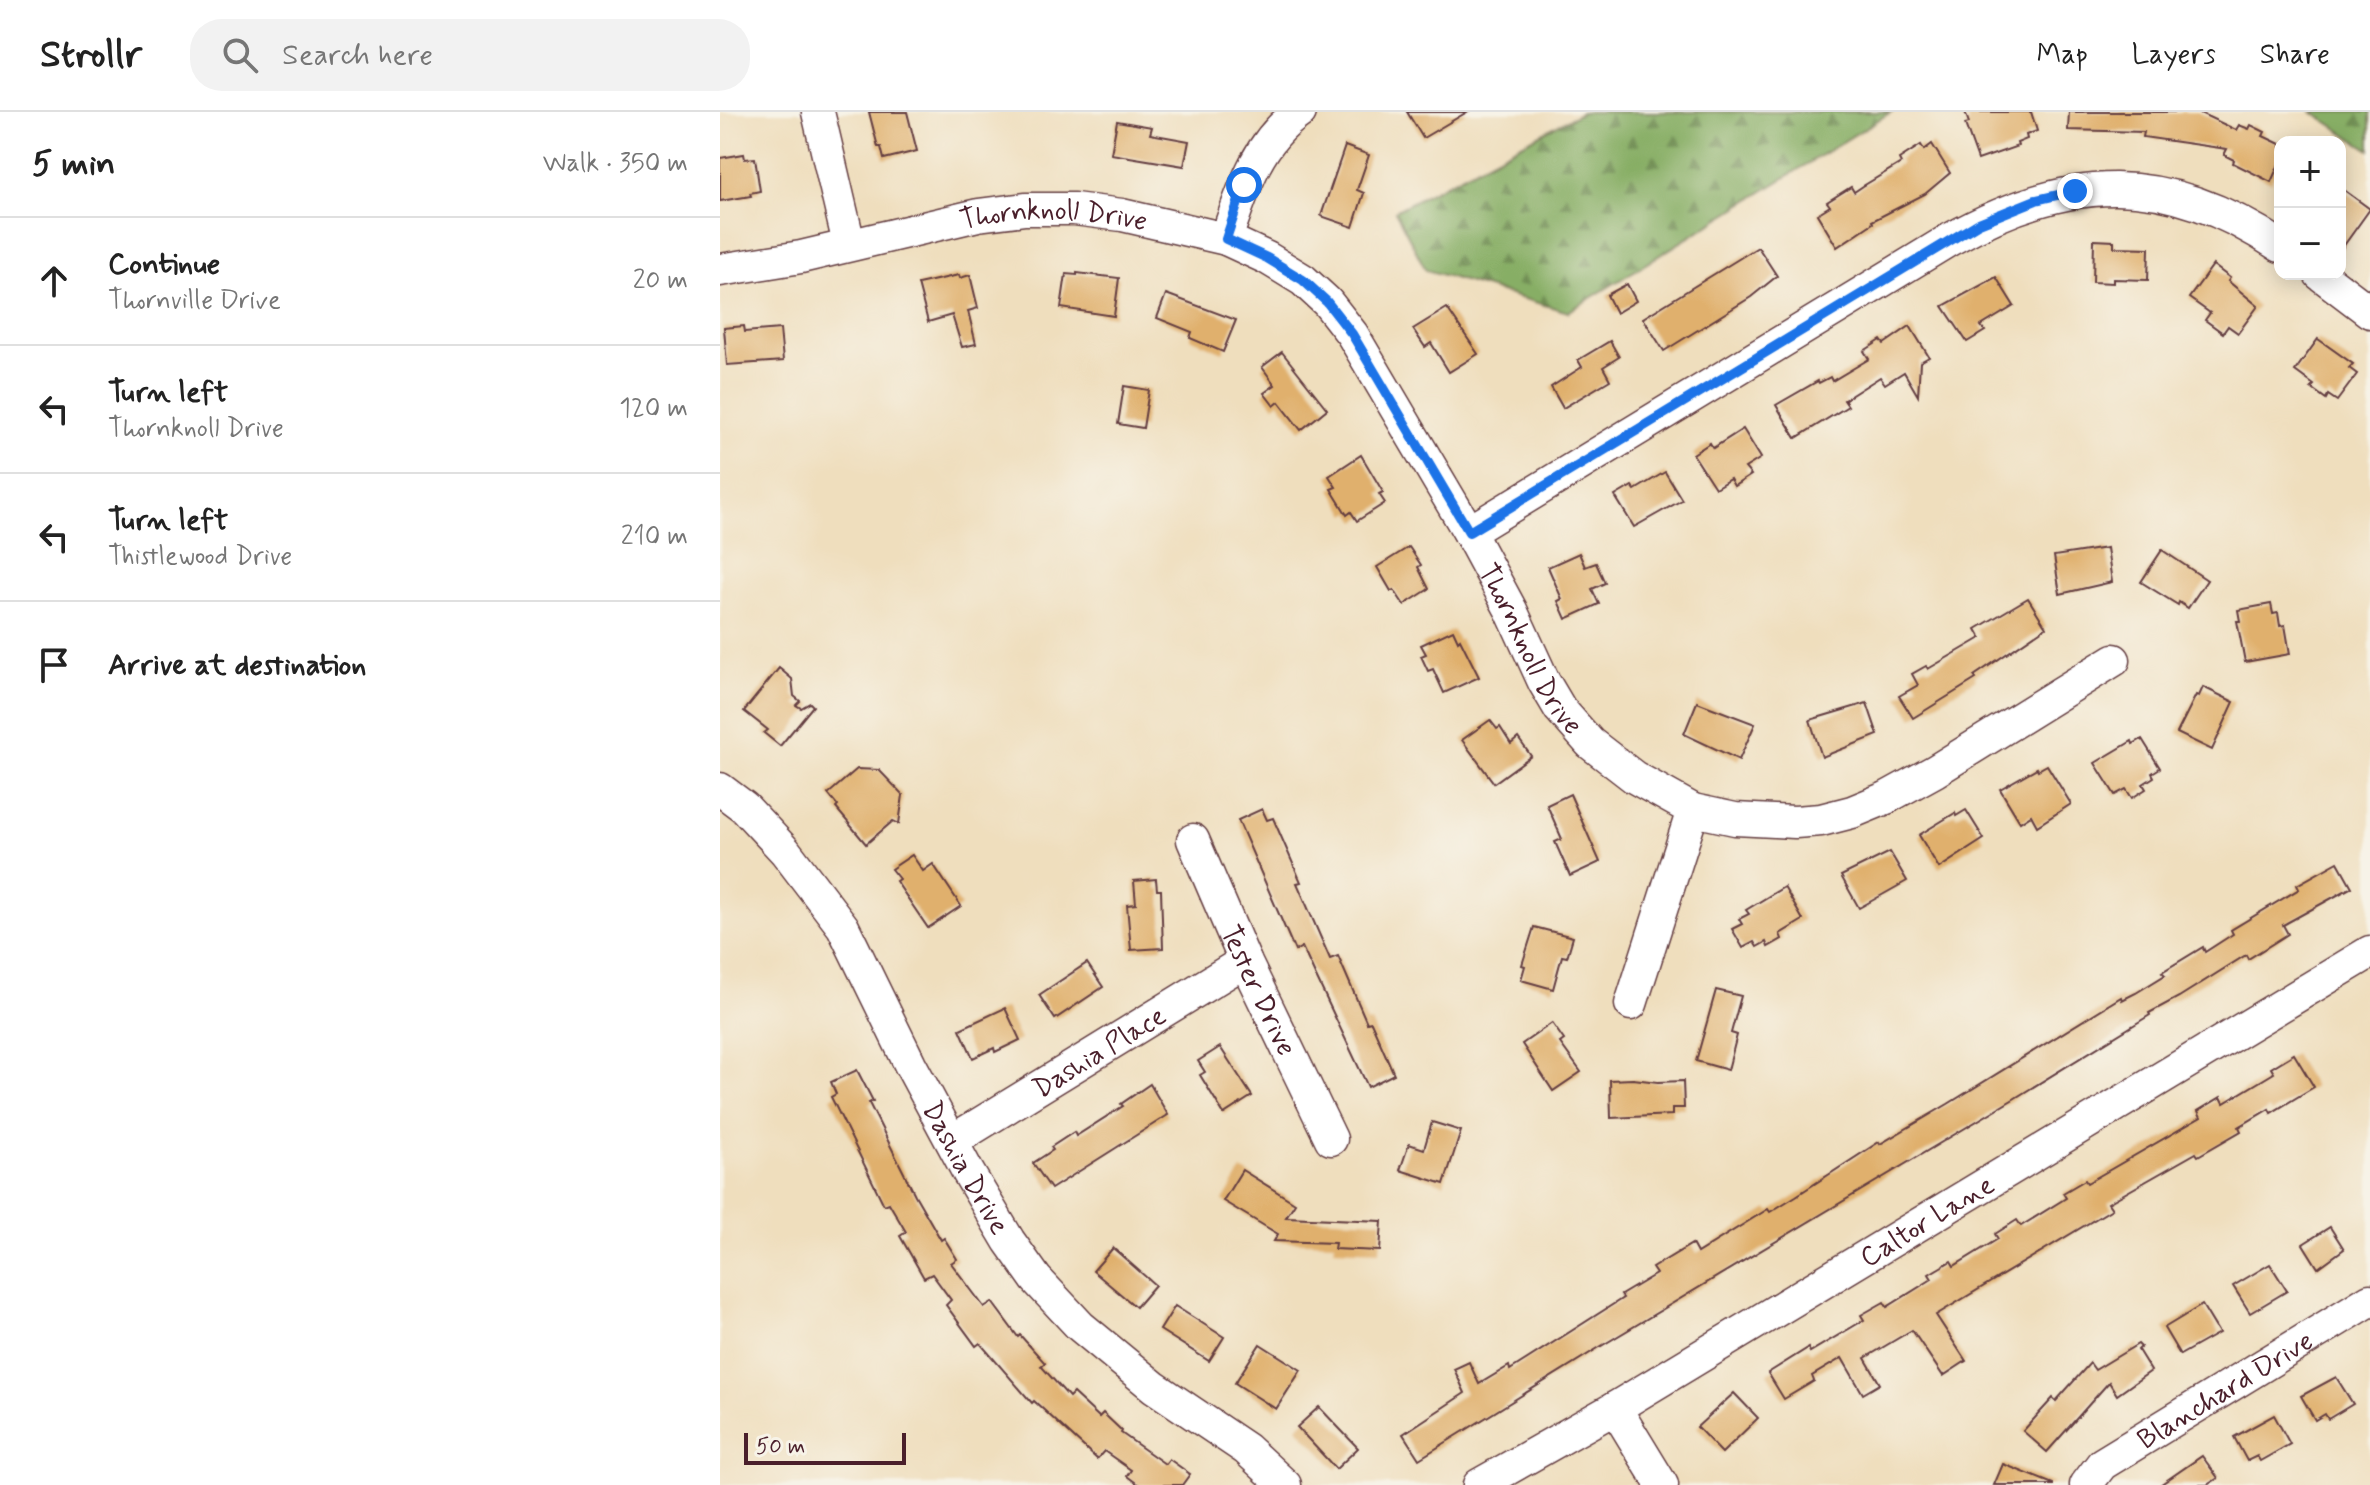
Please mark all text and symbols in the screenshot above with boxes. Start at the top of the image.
search box [190,19,750,91]
text: Strollr [40,31,142,80]
icon: search [218,33,262,77]
text: Search here [282,36,433,75]
text: Map [2037,37,2088,74]
text: Layers [2132,37,2216,74]
text: Share [2260,37,2330,74]
map controls [2274,136,2346,280]
button: + [2274,136,2346,208]
text: 5 min [32,142,115,187]
text: Walk · 350 m [543,147,688,181]
route start [1226,167,1262,203]
route end [2057,173,2093,209]
street label: Thornknoll Drive [956,193,1151,241]
button: − [2274,208,2346,280]
text: Continue [108,245,220,284]
icon: ahead [32,259,76,303]
text: 20 m [633,264,688,298]
text: Thornville Drive [108,284,281,318]
text: Turn left [108,373,228,412]
icon: left [32,387,76,431]
text: 120 m [619,392,688,426]
text: Thornknoll Drive [108,412,284,446]
text: Turn left [108,501,228,540]
icon: left [32,515,76,559]
text: 210 m [621,520,688,554]
text: Thistlewood Drive [108,540,292,574]
street label: Thornknoll Drive [1468,557,1590,743]
icon: arrive [32,643,76,687]
text: Arrive at destination [108,646,366,685]
street label: Tester Drive [1211,920,1304,1063]
street label: Dashia Place [1026,998,1173,1108]
street label: Dashia Drive [912,1095,1017,1242]
street label: Caltor Lane [1854,1167,2002,1277]
street label: Blanchard Drive [2131,1323,2321,1459]
scale bar [744,1429,906,1465]
text: 50 m [756,1433,805,1461]

